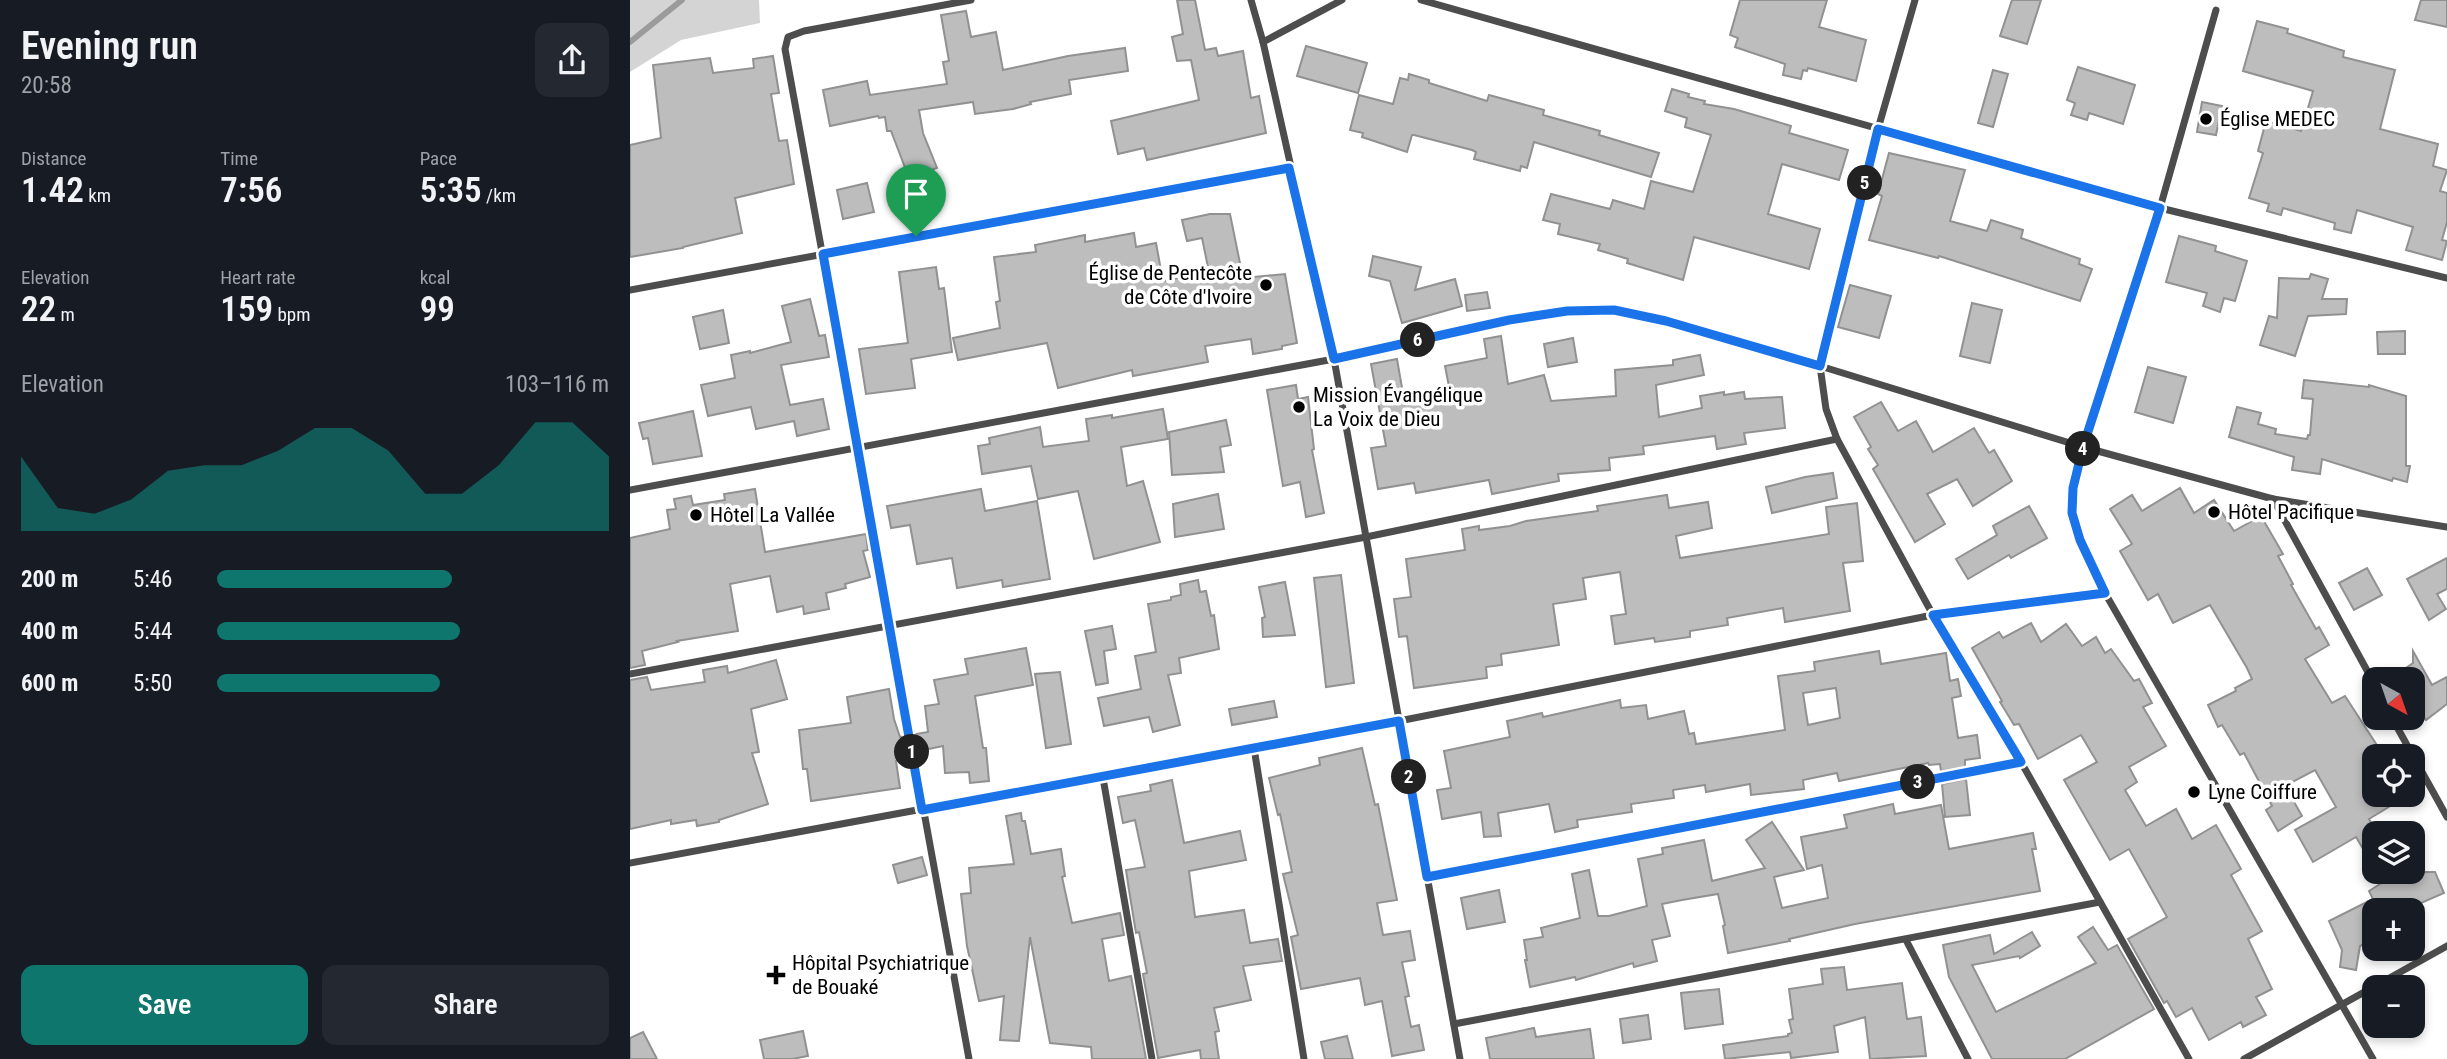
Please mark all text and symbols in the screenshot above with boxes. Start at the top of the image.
button: share [535,23,609,97]
text: Evening run [21,24,198,68]
text: 20:58 [21,72,72,99]
place label: Église MEDEC [2220,107,2335,131]
marker: Église MEDEC [2198,111,2214,127]
text: Distance [21,147,86,170]
text: Time [220,147,258,170]
text: Pace [420,147,457,170]
pin [886,164,946,236]
pin: 5 [1848,166,1882,200]
text: 1.42 [21,170,84,211]
text: 7:56 [220,170,282,211]
text: 5:35 [420,170,482,211]
text: 5 [1860,171,1869,194]
icon: arrive [897,175,935,213]
text: km [84,184,111,207]
text: /km [482,184,516,207]
place label: Église de Pentecôte de Côte d'Ivoire [1089,261,1252,309]
text: Elevation [21,266,89,289]
text: Heart rate [220,266,295,289]
text: kcal [420,266,450,289]
marker: Église de Pentecôte de Côte d'Ivoire [1258,277,1274,293]
text: 22 [21,289,56,330]
text: 159 [220,289,273,330]
text: 99 [420,289,455,330]
text: m [56,303,75,326]
text: bpm [273,303,311,326]
pin: 6 [1400,322,1436,358]
text: 6 [1413,328,1422,351]
text: Elevation [21,371,104,398]
text: 103–116 m [505,371,609,398]
place label: Mission Évangélique La Voix de Dieu [1313,383,1483,431]
marker: Mission Évangélique La Voix de Dieu [1291,399,1307,415]
pin: 4 [2066,432,2100,466]
text: 4 [2078,437,2087,460]
place label: Hôtel Pacifique [2228,500,2354,524]
place label: Hôtel La Vallée [710,503,835,527]
marker: Hôtel Pacifique [2206,504,2222,520]
marker: Hôtel La Vallée [688,507,704,523]
text: 200 m [21,566,78,593]
text: 5:46 [133,566,172,593]
text: 400 m [21,618,78,645]
text: 5:44 [133,618,172,645]
north arrow [2362,667,2426,730]
map controls [2362,667,2425,1038]
text: 600 m [21,670,78,697]
text: 5:50 [133,670,172,697]
pin: 1 [894,734,930,770]
text: 1 [907,740,916,763]
button: locate [2362,744,2425,807]
pin: 2 [1392,760,1426,794]
pin: 3 [1900,764,1936,800]
text: 2 [1404,765,1413,788]
text: 3 [1913,770,1922,793]
place label: Lyne Coiffure [2208,780,2317,804]
marker: Lyne Coiffure [2186,784,2202,800]
button: layers [2362,821,2425,884]
button: + [2362,898,2425,961]
place label: Hôpital Psychiatrique de Bouaké [792,951,969,999]
button: Save [21,965,308,1045]
button: Share [322,965,609,1045]
marker: Hôpital Psychiatrique de Bouaké [766,965,786,985]
button: − [2362,975,2425,1038]

